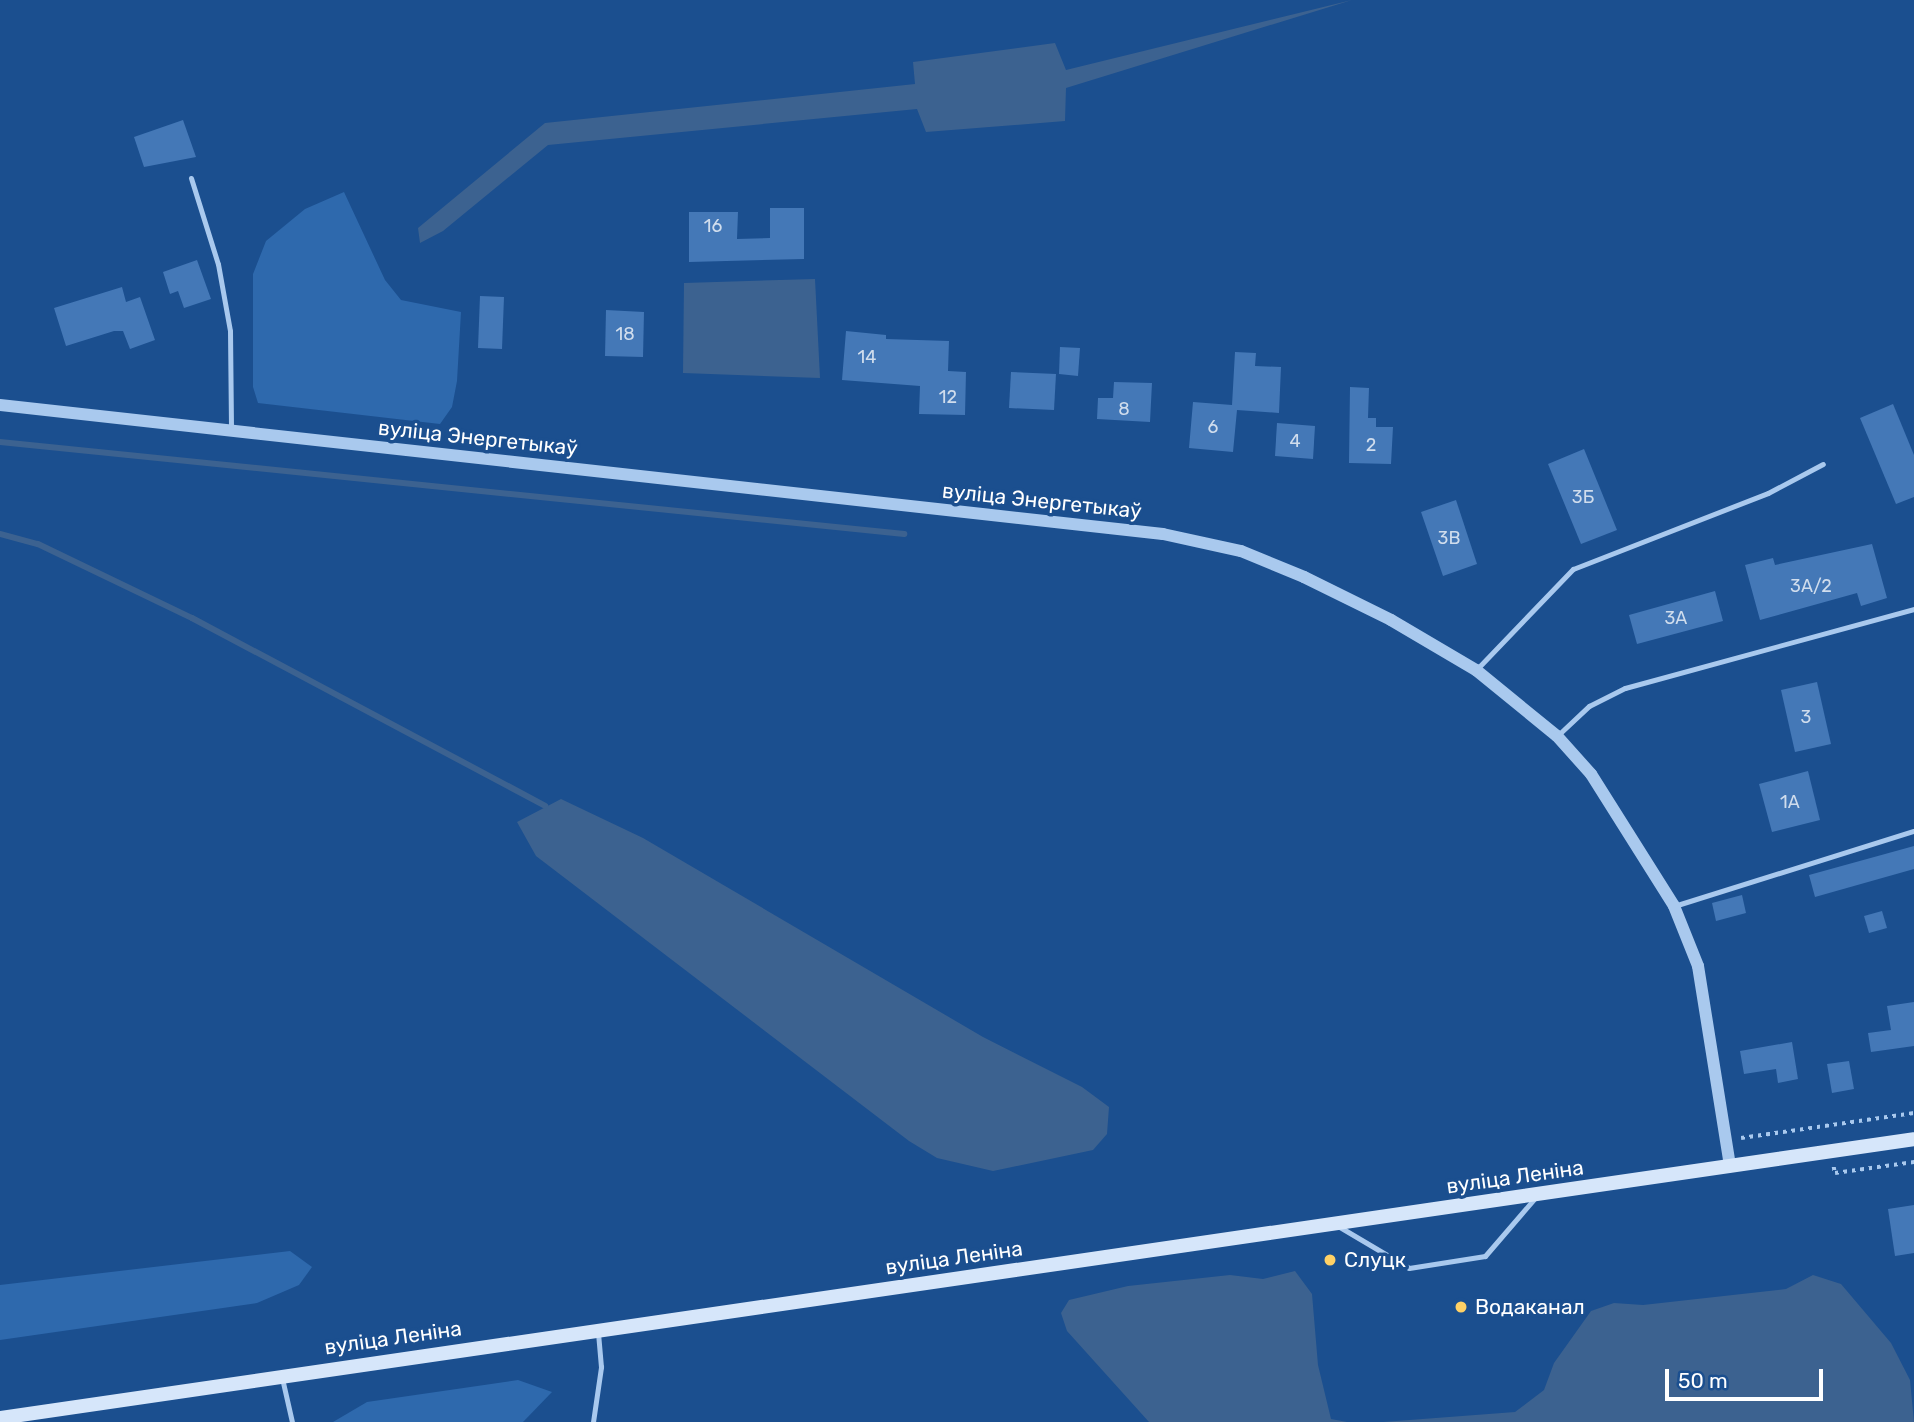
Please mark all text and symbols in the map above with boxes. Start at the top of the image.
house number: 16 [704,215,722,237]
house number: 18 [615,323,635,345]
house number: 14 [858,346,876,368]
house number: 12 [939,386,957,408]
house number: 8 [1118,398,1130,420]
street label: вуліца Энергетыкаў [377,415,579,461]
house number: 6 [1208,416,1218,438]
house number: 4 [1289,430,1301,452]
house number: 2 [1366,434,1376,456]
street label: вуліца Энергетыкаў [941,478,1143,524]
house number: 3Б [1572,486,1594,508]
house number: 3В [1438,527,1460,549]
house number: 3А/2 [1790,575,1832,597]
house number: 3А [1665,607,1687,629]
house number: 3 [1801,706,1811,728]
house number: 1А [1780,791,1800,813]
street label: вуліца Леніна [1445,1155,1585,1199]
street label: вуліца Леніна [884,1236,1024,1280]
place label: Слуцк [1344,1247,1406,1273]
marker: Слуцк [1322,1252,1338,1268]
place label: Водаканал [1475,1294,1585,1320]
marker: Водаканал [1453,1299,1469,1315]
street label: вуліца Леніна [323,1316,463,1360]
scale bar [1669,1356,1826,1400]
text: 50 m [1678,1368,1728,1393]

